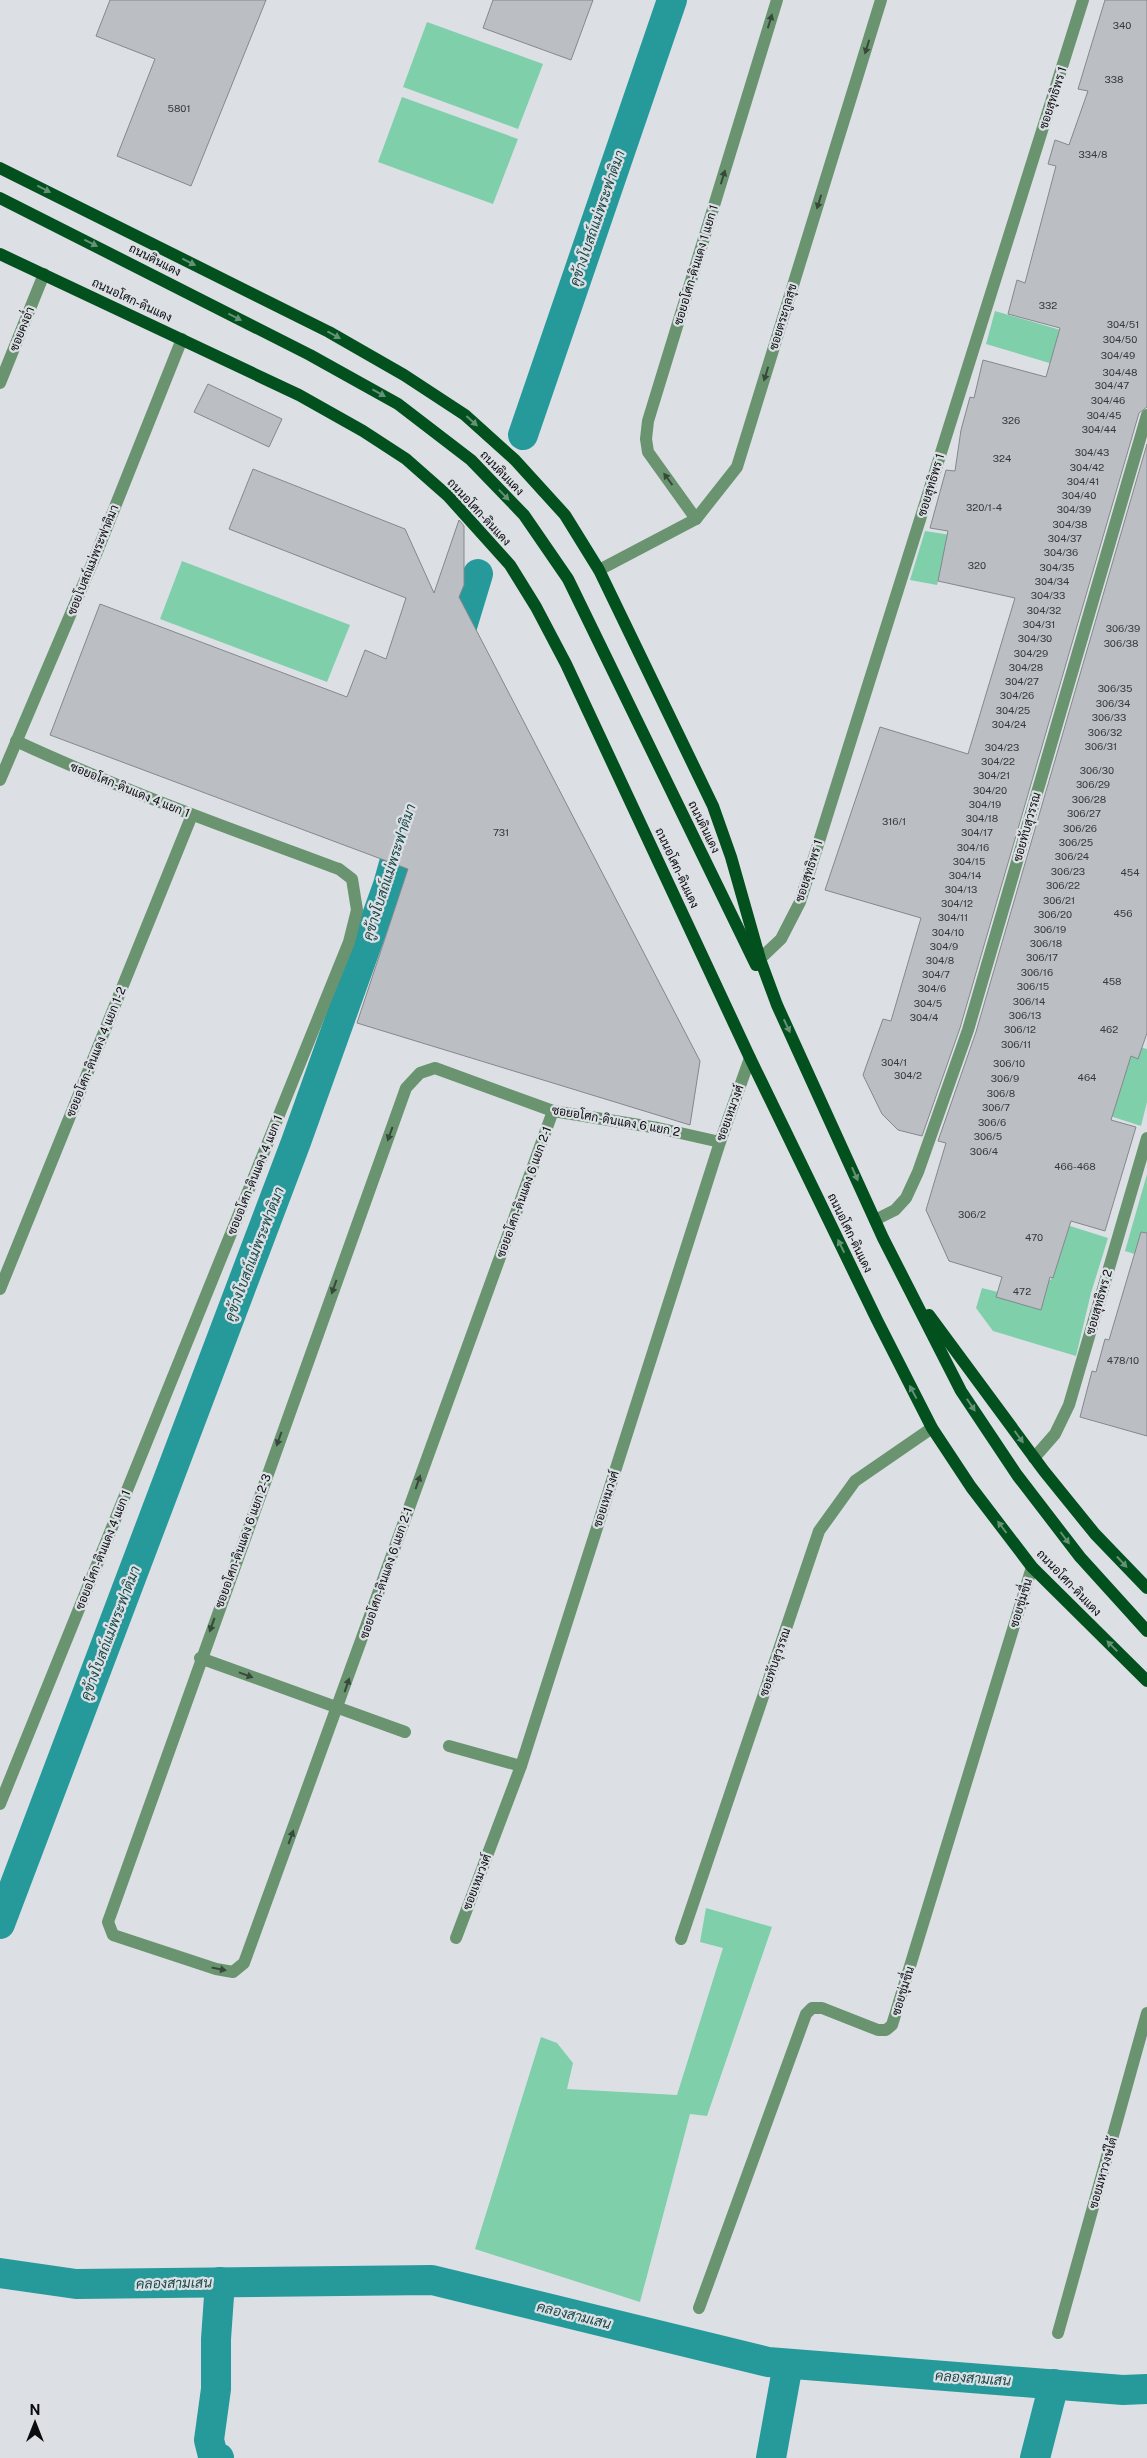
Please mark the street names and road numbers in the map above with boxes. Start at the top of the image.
street label: ซอยสุทธิพร 1 [1036,65,1072,132]
street label: ซอยอโศก-ดินแดง 1 แยก 1 [670,203,721,327]
street label: ถนนดินแดง [127,241,183,279]
street label: ถนนอโศก-ดินแดง [90,274,175,325]
street label: ซอยตระกูลสุข [766,282,802,353]
street label: ซอยคงอ่ำ [4,304,37,353]
street label: ถนนดินแดง [477,448,527,498]
street label: ซอยสุทธิพร 1 [915,452,949,519]
street label: ถนนอโศก-ดินแดง [444,475,514,549]
street label: ซอยโบสถ์แม่พระฟาติมา [64,502,122,617]
street label: ซอยอโศก-ดินแดง 4 แยก 1 [68,759,192,820]
street label: ซอยทับสุวรรณ [1010,791,1046,864]
street label: ถนนดินแดง [685,799,723,855]
street label: ถนนอโศก-ดินแดง [652,825,703,910]
street label: ซอยสุทธิพร 1 [792,838,828,905]
street label: ซอยอโศก-ดินแดง 4 แยก 1-2 [62,984,129,1119]
street label: ซอยเหมวงศ์ [712,1083,747,1143]
street label: ซอยอโศก-ดินแดง 6 แยก 2 [551,1102,681,1139]
street label: ซอยอโศก-ดินแดง 4 แยก 1 [224,1113,285,1237]
street label: ซอยอโศก-ดินแดง 6 แยก 2-1 [493,1124,554,1259]
street label: ถนนอโศก-ดินแดง [825,1190,876,1275]
street label: ซอยสุทธิพร 2 [1083,1268,1117,1337]
street label: ซอยเหมวงศ์ [589,1469,622,1529]
street label: ซอยอโศก-ดินแดง 6 แยก 2-3 [211,1472,274,1610]
street label: ซอยอโศก-ดินแดง 4 แยก 1 [72,1488,133,1612]
street label: ซอยอโศก-ดินแดง 6 แยก 2-1 [356,1505,415,1641]
street label: ถนนอโศก-ดินแดง [1034,1546,1105,1619]
street label: ซอยชุ่มชื่น [1003,1575,1037,1630]
street label: ซอยทับสุวรรณ [757,1626,795,1699]
street label: ซอยเหมวงศ์ [459,1852,494,1912]
street label: ซอยชุ่มชื่น [885,1963,919,2018]
street label: ซอยมหาวงษ์ใต้ [1085,2135,1120,2210]

